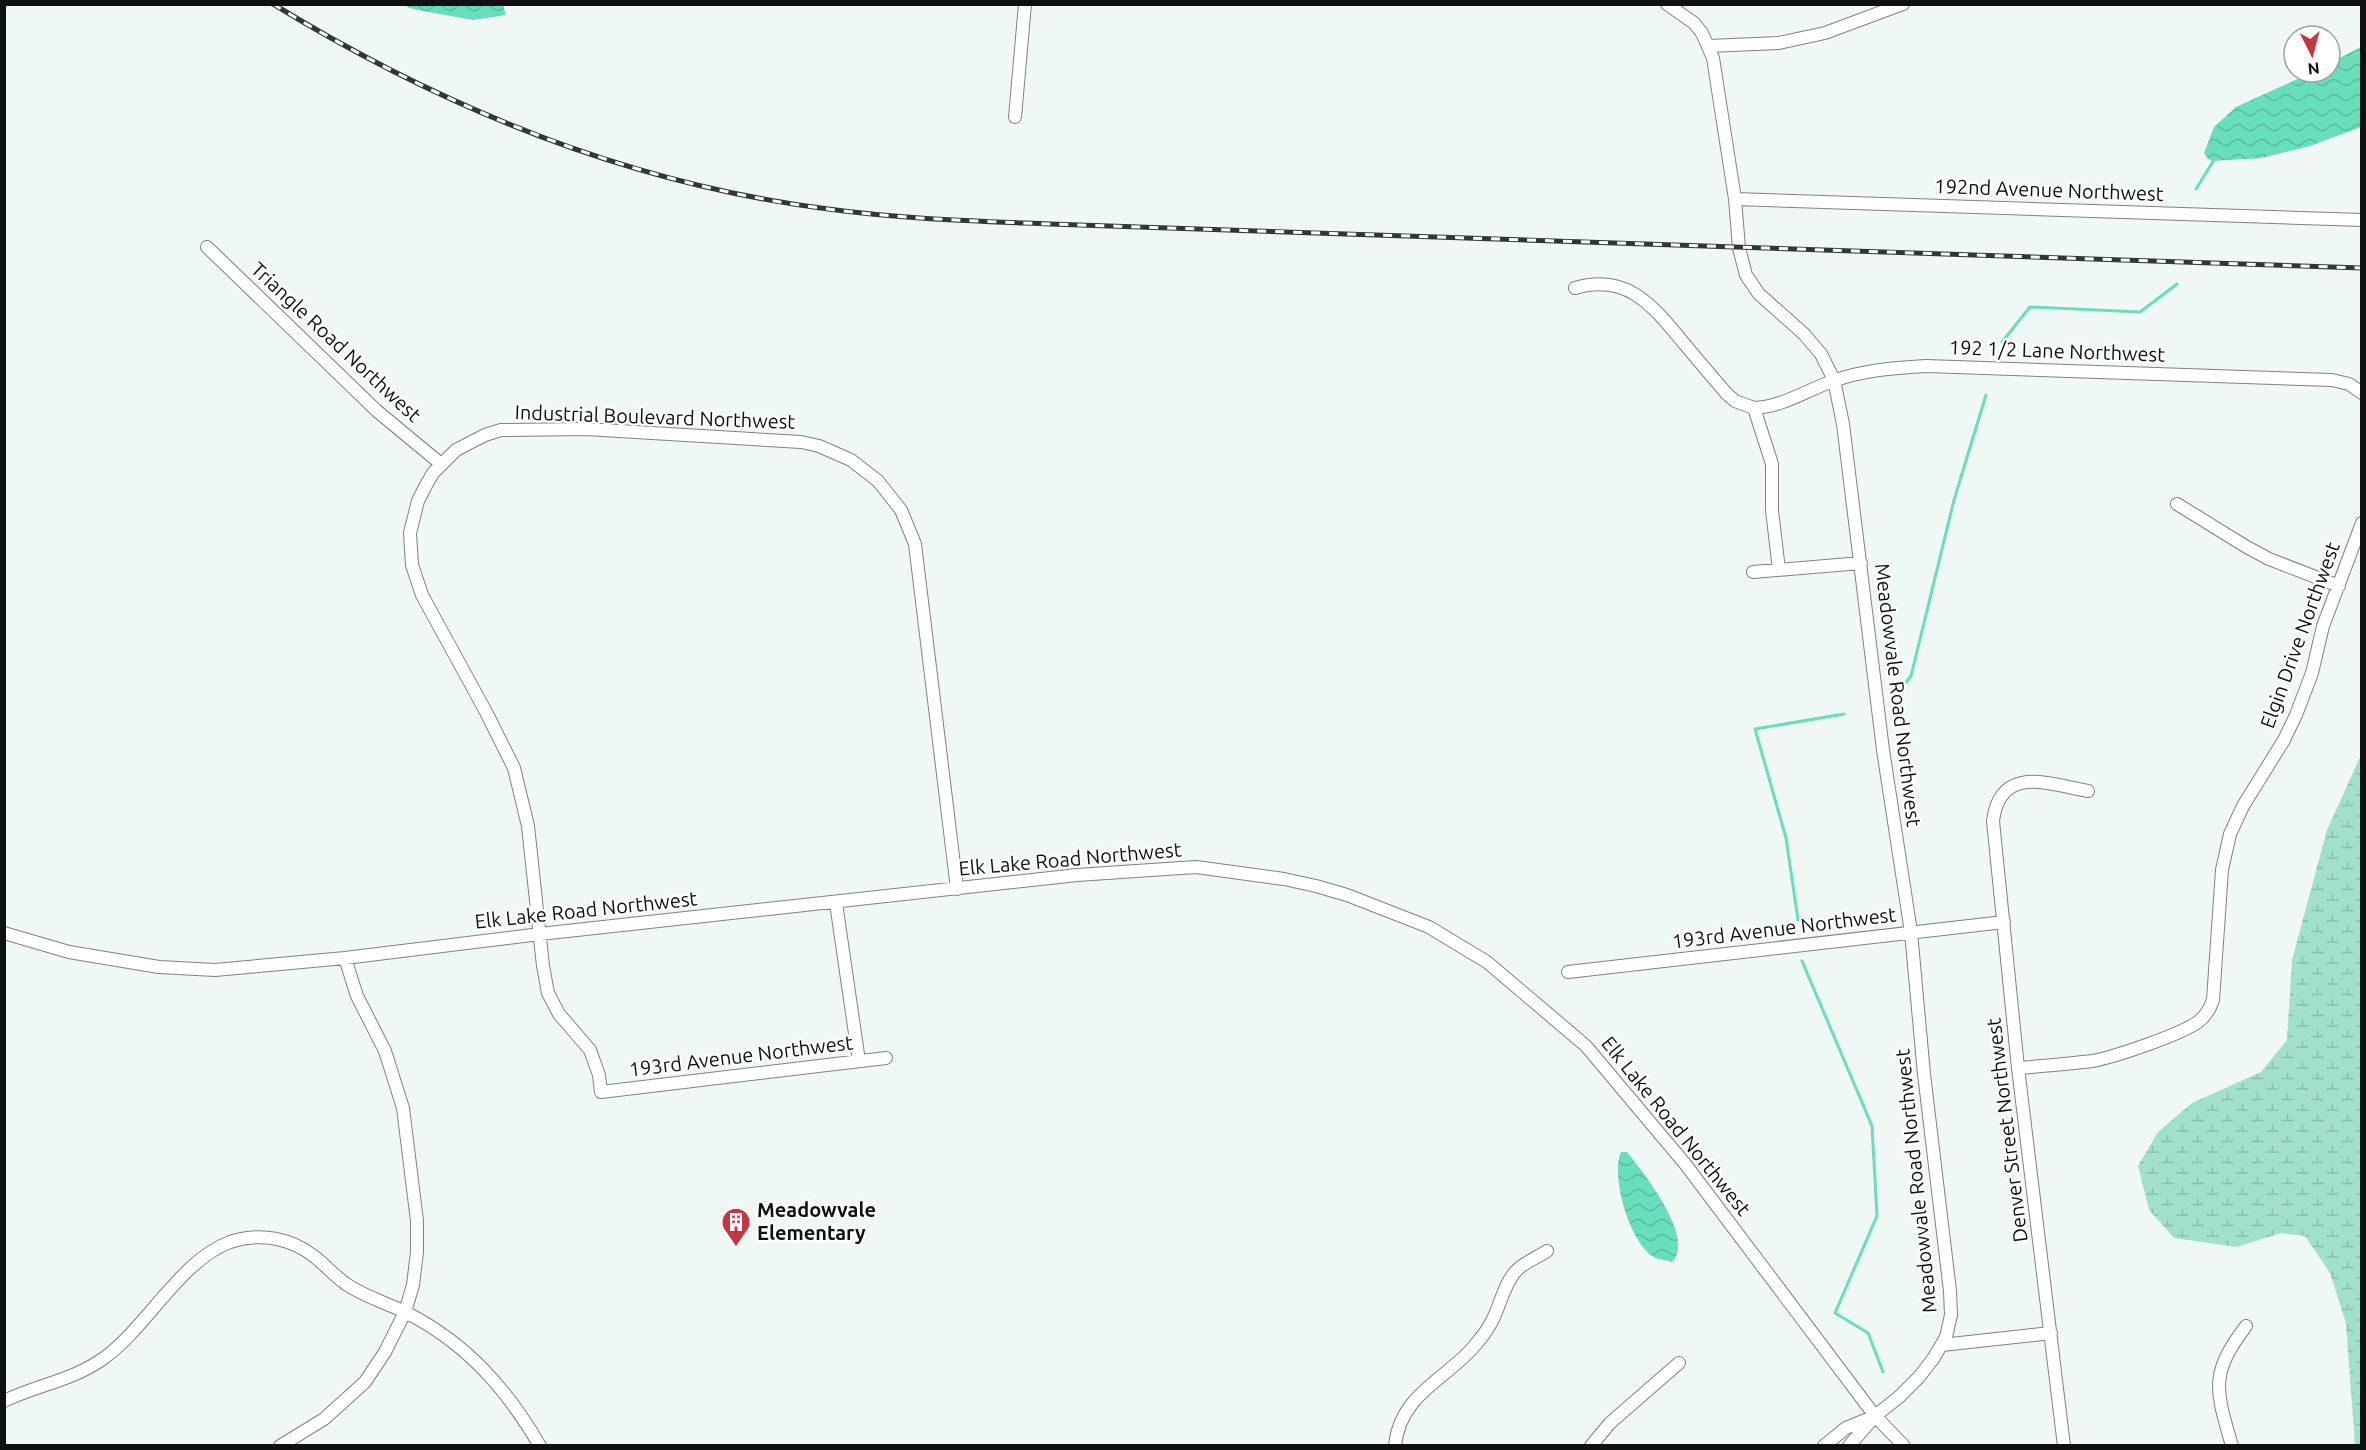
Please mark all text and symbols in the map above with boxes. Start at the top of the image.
north arrow [2282,24,2342,84]
text: N [2307,59,2320,78]
street label: 192nd Avenue Northwest [1934,174,2164,205]
street label: Triangle Road Northwest [247,257,426,426]
street label: 192 1/2 Lane Northwest [1949,335,2166,366]
street label: Industrial Boulevard Northwest [514,400,796,433]
street label: Elgin Drive Northwest [2255,538,2344,731]
street label: Meadowvale Road Northwest [1871,562,1926,828]
street label: Elk Lake Road Northwest [958,837,1182,880]
street label: Elk Lake Road Northwest [474,886,698,933]
street label: 193rd Avenue Northwest [1671,902,1897,953]
street label: Denver Street Northwest [1981,1016,2032,1244]
street label: 193rd Avenue Northwest [628,1030,854,1081]
street label: Elk Lake Road Northwest [1597,1032,1756,1220]
street label: Meadowvale Road Northwest [1890,1048,1941,1314]
place label: Meadowvale Elementary [757,1198,876,1244]
building icon: Meadowvale Elementary [720,1206,752,1248]

